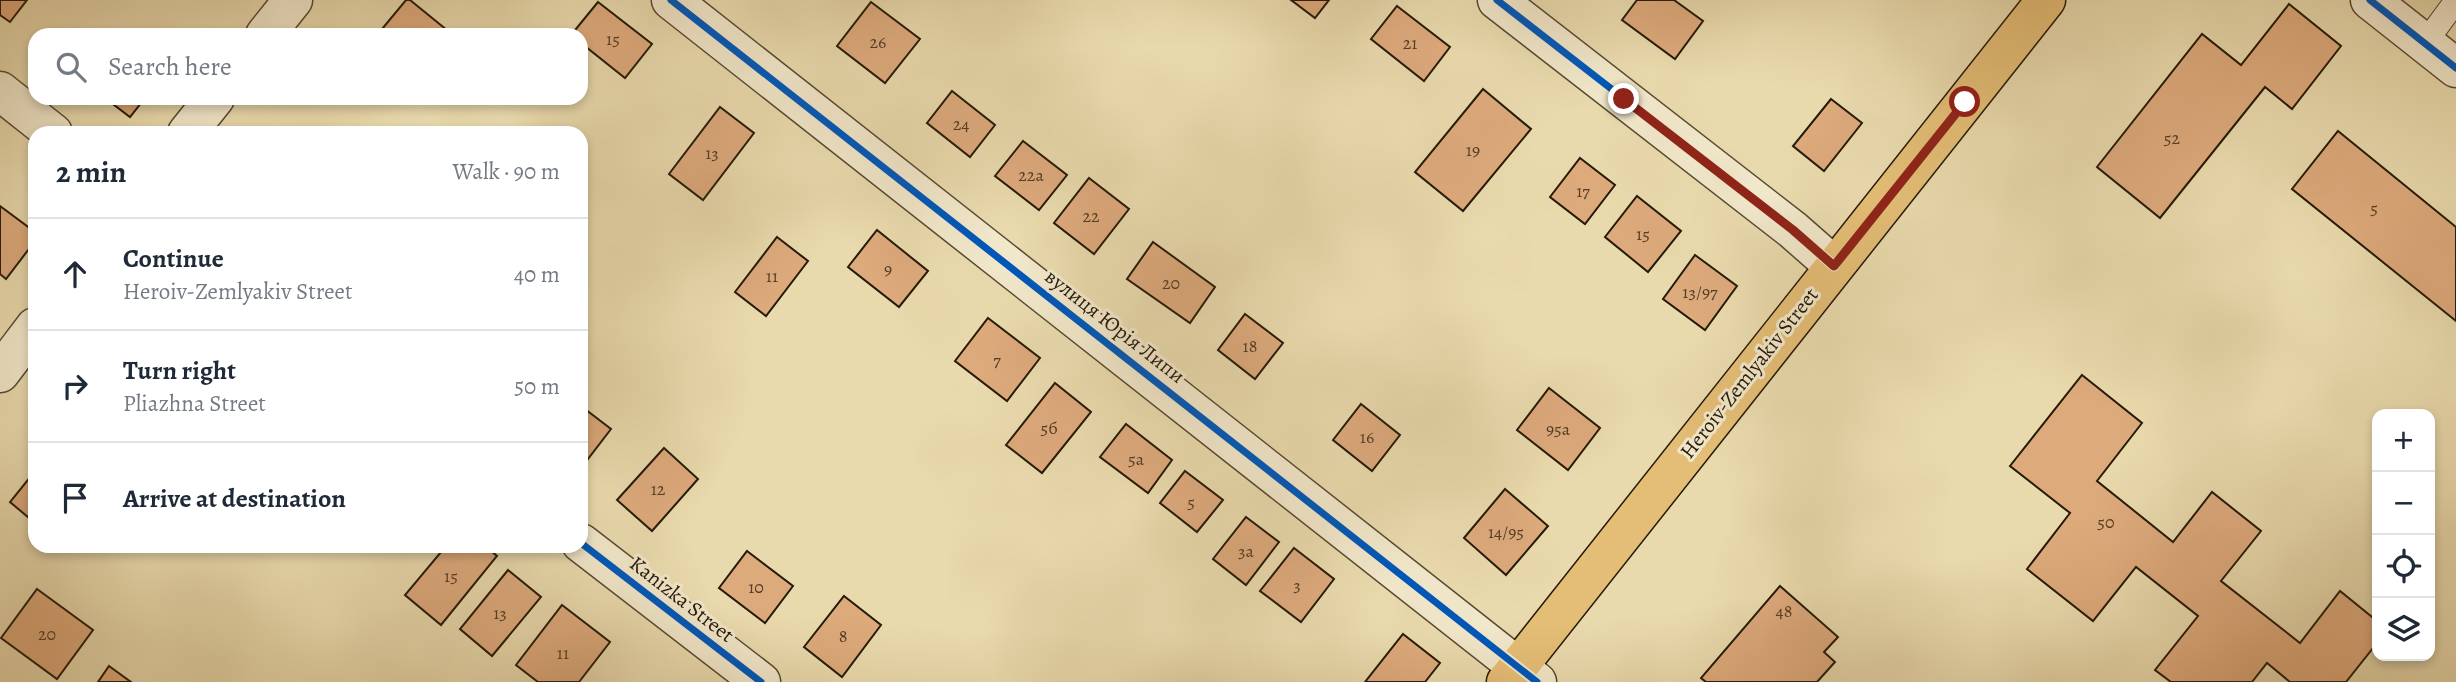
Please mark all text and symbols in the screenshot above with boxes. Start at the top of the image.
house number: 15 [606,27,620,51]
search box [28,28,588,105]
house number: 26 [870,30,886,54]
house number: 21 [1403,31,1417,55]
icon: search [52,48,90,86]
text: Search here [108,49,232,84]
route end [1608,83,1639,114]
route start [1949,86,1980,117]
house number: 24 [953,112,969,136]
house number: 52 [2164,126,2181,150]
house number: 19 [1466,138,1480,162]
house number: 13 [705,141,719,165]
text: 2 min [56,152,126,192]
text: Walk · 90 m [453,156,560,187]
house number: 22а [1018,163,1044,187]
house number: 17 [1576,179,1590,203]
house number: 5 [2370,196,2378,220]
house number: 22 [1082,204,1100,228]
house number: 15 [1636,222,1650,246]
text: Continue [123,241,224,276]
icon: ahead [56,255,94,293]
house number: 9 [884,257,892,281]
text: 40 m [514,259,560,290]
street label: вулиця Юрія Липи [1039,262,1191,390]
house number: 11 [766,264,778,288]
house number: 20 [1162,271,1180,295]
text: Heroiv-Zemlyakiv Street [123,276,353,307]
house number: 13/97 [1682,280,1718,304]
street label: Heroiv-Zemlyakiv Street [1673,282,1825,464]
house number: 18 [1243,334,1257,358]
house number: 7 [993,348,1001,372]
text: Turn right [123,353,236,388]
icon: right [56,367,94,405]
text: 50 m [514,371,560,402]
text: Pliazhna Street [123,388,266,419]
map controls [2372,409,2435,661]
button: + [2372,409,2435,472]
house number: 5б [1040,416,1058,440]
house number: 95а [1546,417,1571,441]
house number: 16 [1360,425,1374,449]
house number: 5а [1128,447,1145,471]
button: − [2372,472,2435,535]
house number: 12 [651,477,666,501]
icon: arrive [56,479,94,517]
text: Arrive at destination [123,481,346,516]
house number: 5 [1187,490,1195,514]
house number: 50 [2097,510,2115,534]
house number: 14/95 [1488,520,1524,544]
button: locate [2372,535,2435,598]
house number: 3а [1238,539,1255,563]
street label: Kanizka Street [624,549,740,649]
house number: 15 [444,564,458,588]
house number: 3 [1293,573,1301,597]
house number: 10 [748,575,764,599]
button: layers [2372,598,2435,661]
house number: 48 [1776,599,1792,623]
house number: 13 [493,601,507,625]
house number: 20 [38,622,56,646]
house number: 8 [839,624,847,648]
house number: 11 [557,641,569,665]

